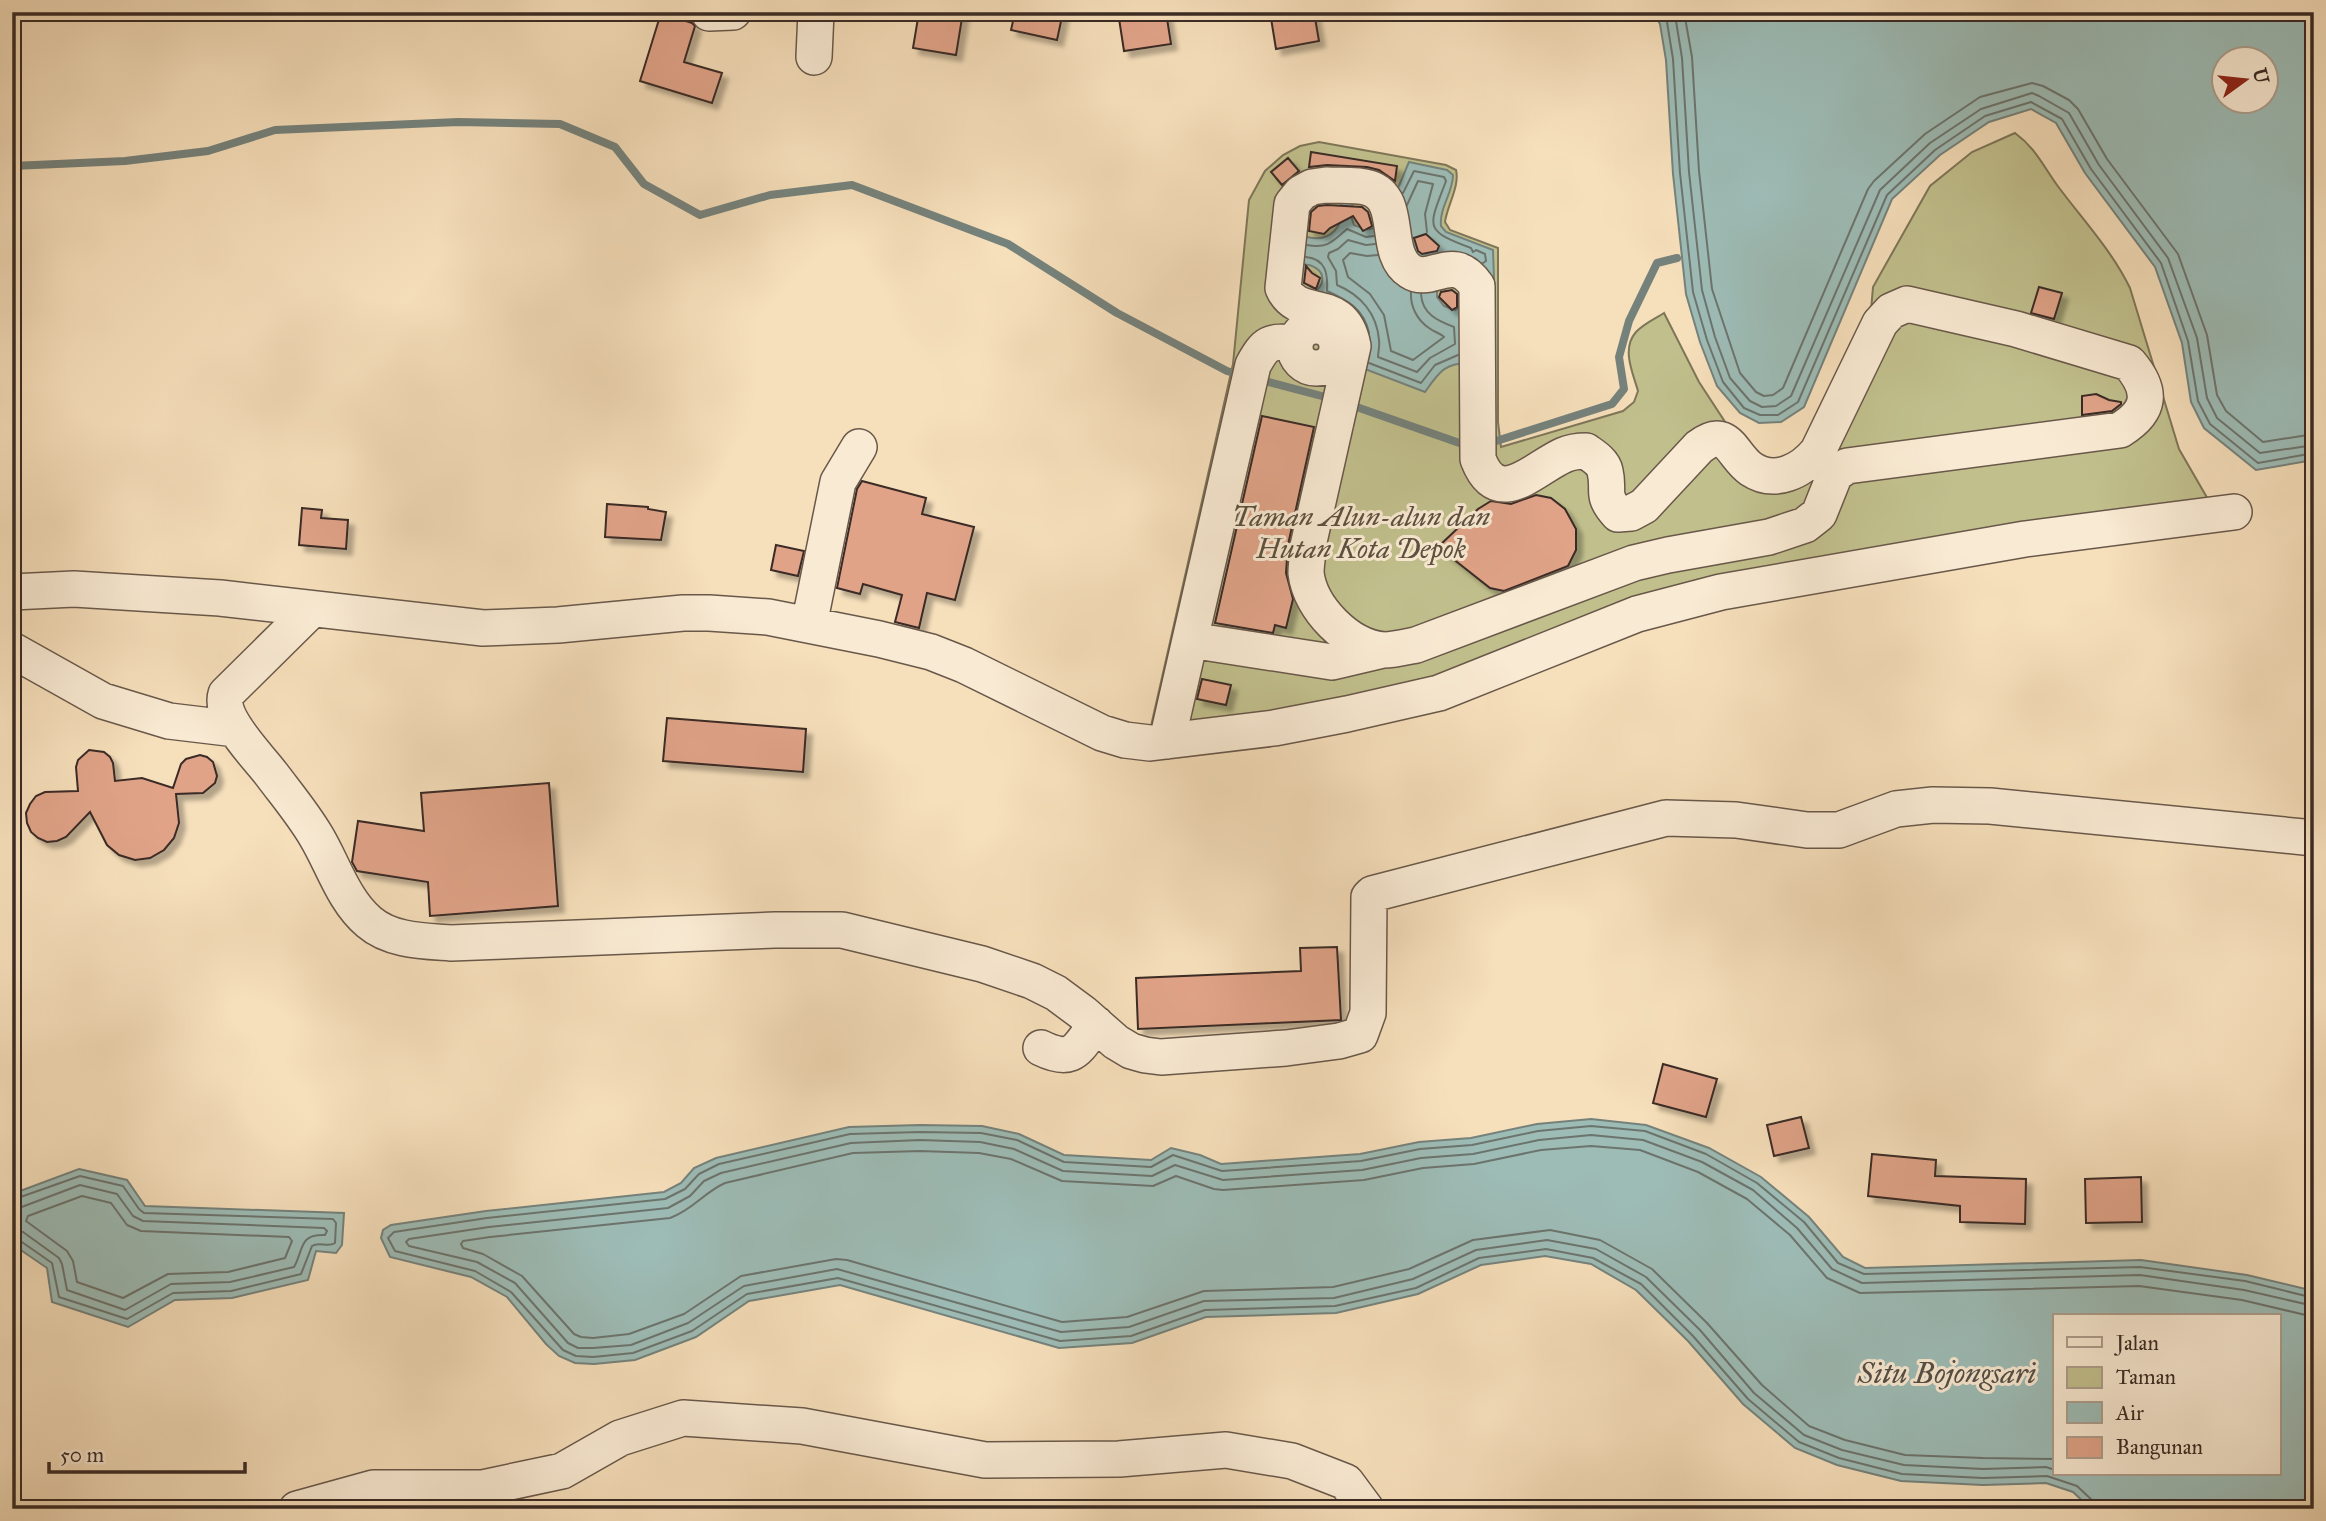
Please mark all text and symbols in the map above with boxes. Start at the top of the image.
north arrow [2210,46,2280,116]
text: U [2248,66,2274,87]
park label: Taman Alun-alun dan Hutan Kota Depok [1232,499,1490,566]
legend [2053,1314,2280,1476]
text: Jalan [2114,1330,2159,1356]
water label: Situ Bojongsari [1857,1355,2037,1391]
text: Taman [2116,1364,2176,1390]
text: Air [2115,1400,2144,1426]
scale bar [49,1430,245,1474]
text: Bangunan [2116,1434,2203,1460]
text: 50 m [60,1442,105,1468]

